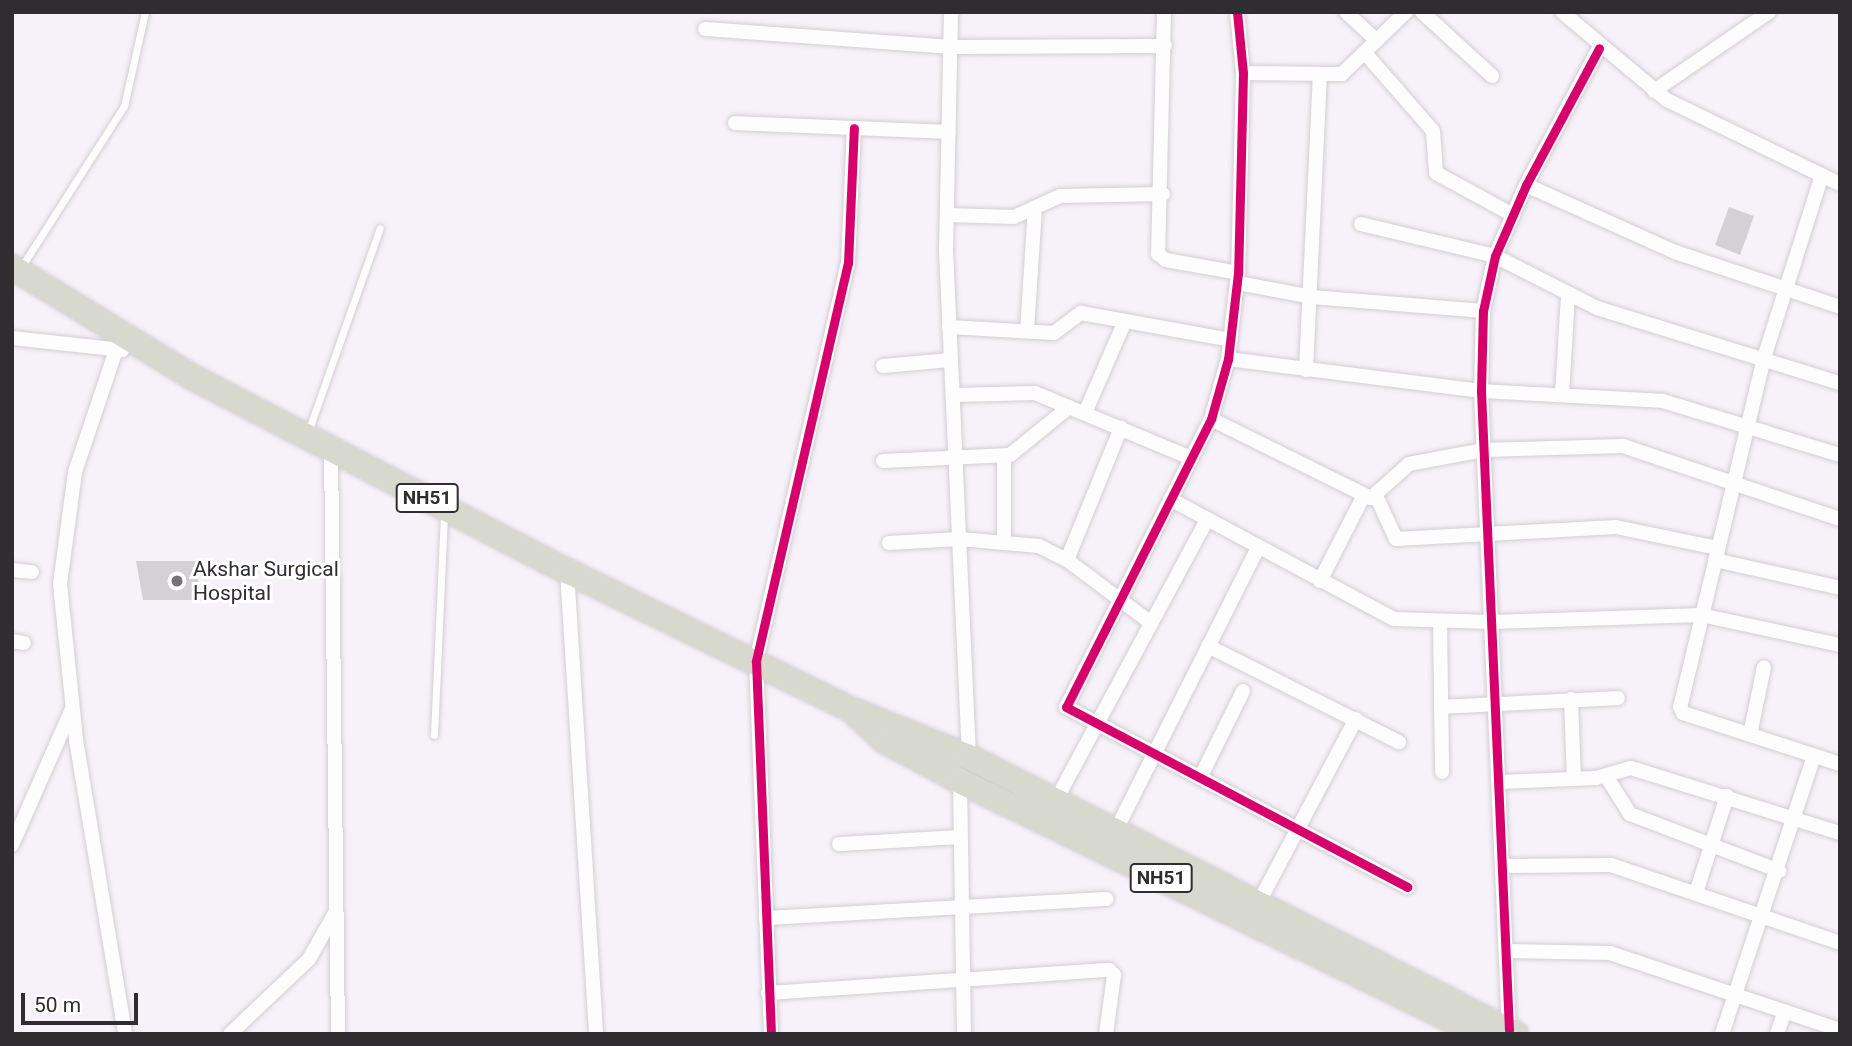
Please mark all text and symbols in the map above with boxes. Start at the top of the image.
road number: NH51 [396,482,458,513]
place label: Akshar Surgical Hospital [193,556,339,606]
marker: Akshar Surgical Hospital [167,571,187,591]
road number: NH51 [1130,862,1192,894]
scale bar [24,979,142,1023]
text: 50 m [34,993,81,1017]

